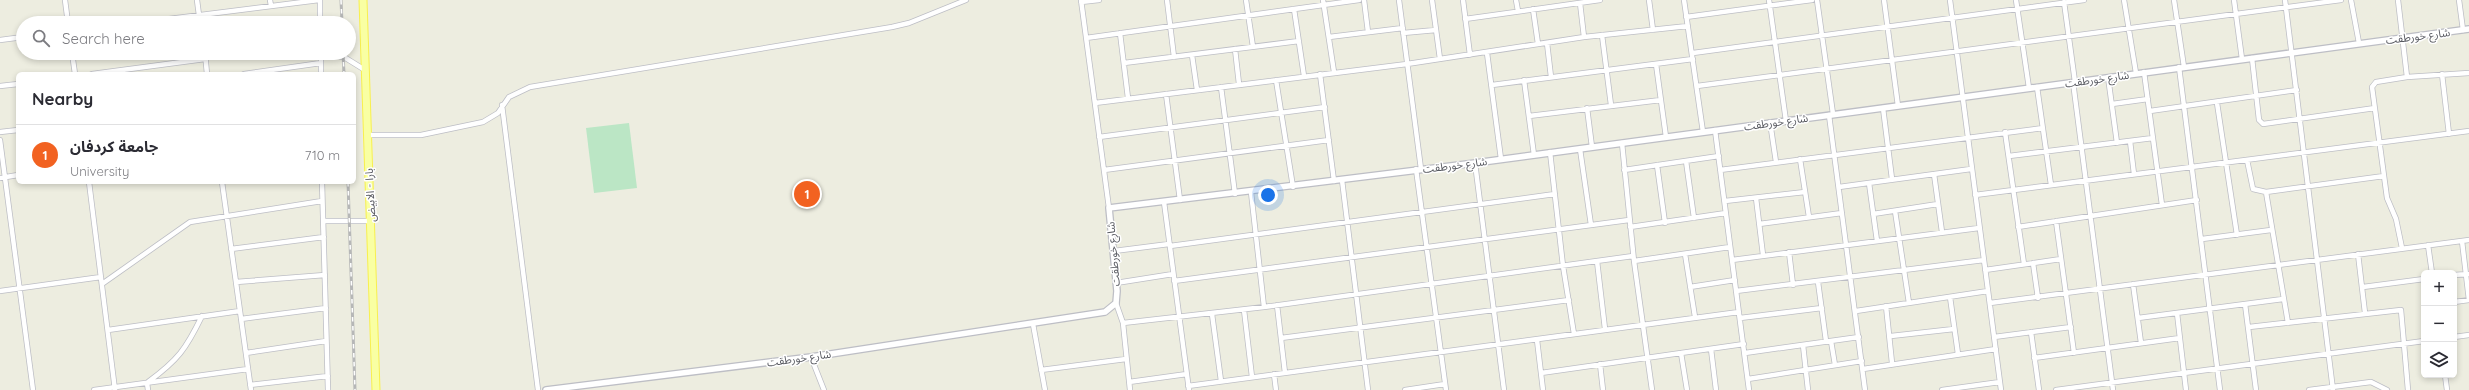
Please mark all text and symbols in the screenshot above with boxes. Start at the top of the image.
search box [16,16,356,60]
street label: شارع خورطقت [2385,25,2451,48]
icon: search [30,27,52,49]
text: Search here [62,29,145,48]
street label: شارع خورطقت [2064,68,2131,91]
text: Nearby [32,88,93,109]
street label: شارع خورطقت [1743,111,1810,134]
text: جامعة كردفان [70,137,158,156]
text: 1 [42,147,48,163]
text: 710 m [305,147,340,163]
street label: شارع خورطقت [1422,154,1488,177]
text: University [70,163,129,179]
street label: بارا - الابيض [362,168,378,222]
pin: 1 [794,179,820,209]
your location [1258,185,1278,205]
street label: شارع خورطقت [1103,221,1124,287]
map controls [2421,270,2457,378]
button: + [2421,270,2457,306]
button: − [2421,306,2457,342]
button: layers [2421,342,2457,378]
street label: شارع خورطقت [766,347,833,370]

